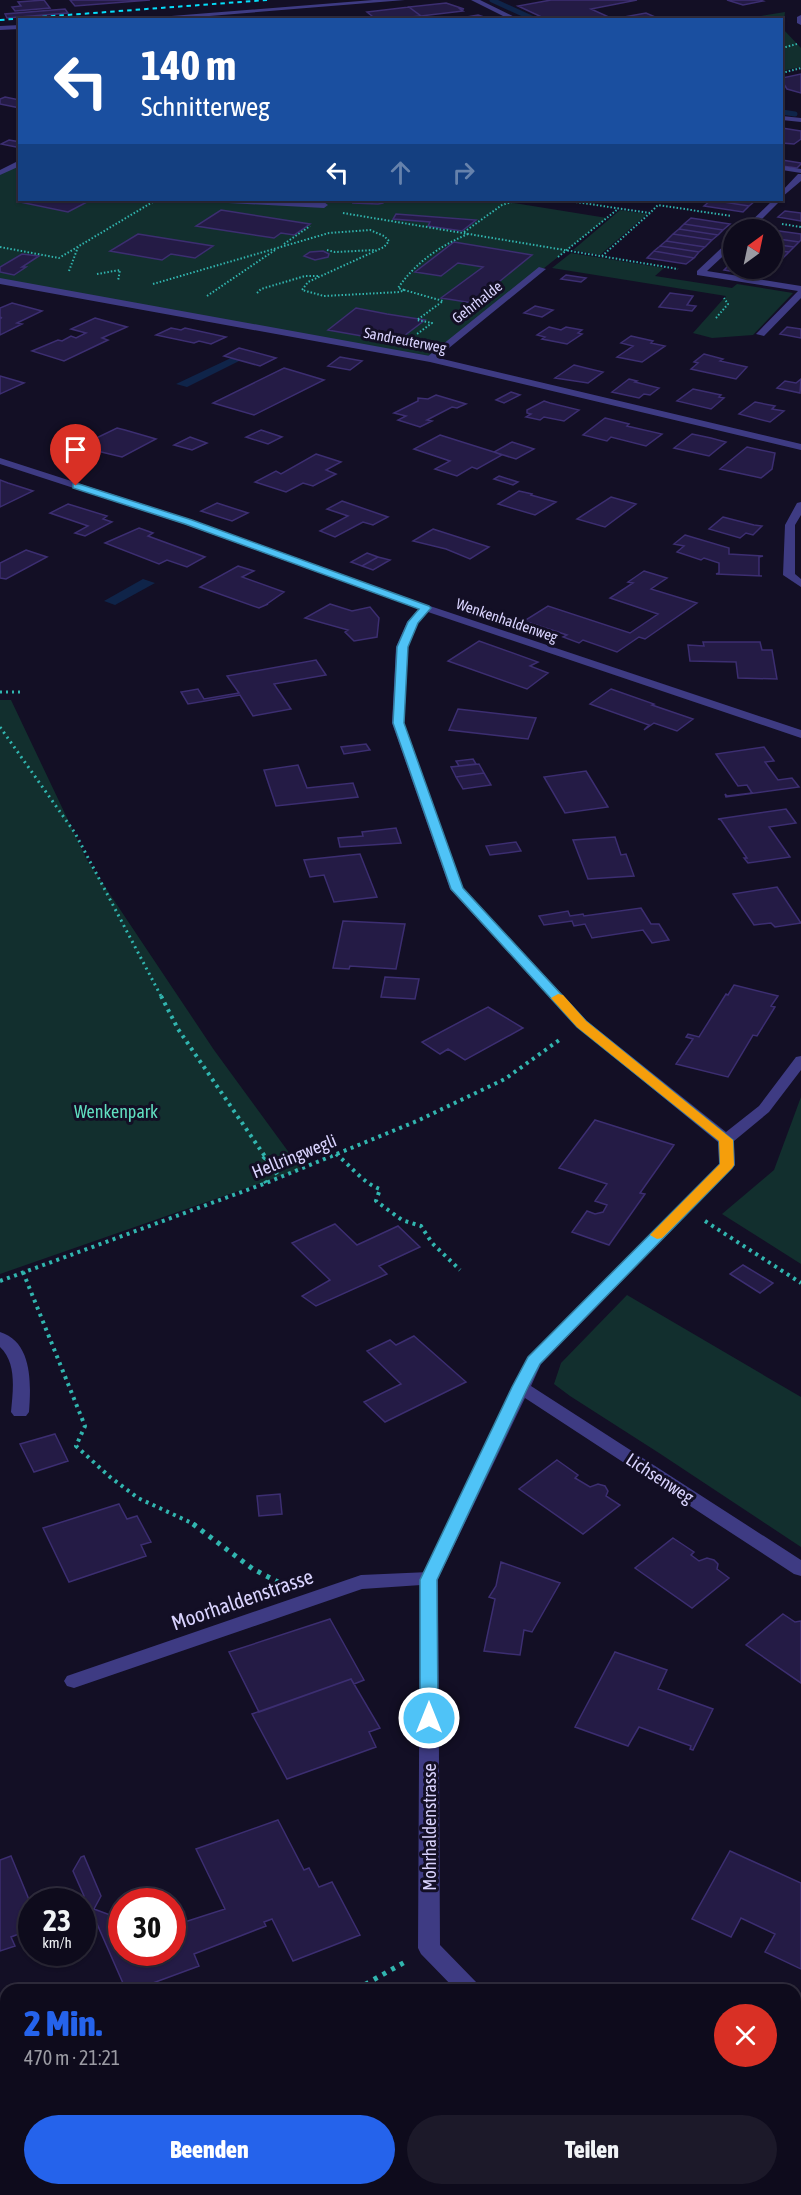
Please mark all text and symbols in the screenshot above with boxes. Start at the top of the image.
text: 140 m [141,41,236,89]
icon: left [42,42,120,120]
text: Schnitterweg [141,91,270,122]
icon: left [321,156,354,189]
icon: ahead [384,156,417,189]
icon: right [447,156,480,189]
north arrow [723,219,783,279]
map controls [723,219,783,279]
street label: Gehrhalde [449,277,505,327]
street label: Sandreuterweg [362,324,448,356]
pin [50,424,101,486]
icon: arrive [59,433,92,466]
street label: Wenkenhaldenweg [454,595,561,646]
park label: Wenkenpark [74,1101,158,1122]
street label: Hellringwegli [249,1130,339,1182]
street label: Lichsenweg [622,1448,698,1508]
street label: Moorhaldenstrasse [168,1564,316,1634]
position arrow [397,1686,461,1750]
street label: Mohrhaldenstrasse [419,1763,440,1891]
speed limit sign: 30 [108,1888,186,1966]
text: 23 [43,1903,71,1937]
text: km/h [42,1934,72,1951]
text: 2 Min. [24,2002,102,2044]
button: close [714,2004,777,2067]
text: 470 m · 21:21 [24,2046,120,2069]
button: Beenden [24,2115,395,2184]
button: Teilen [407,2115,777,2184]

